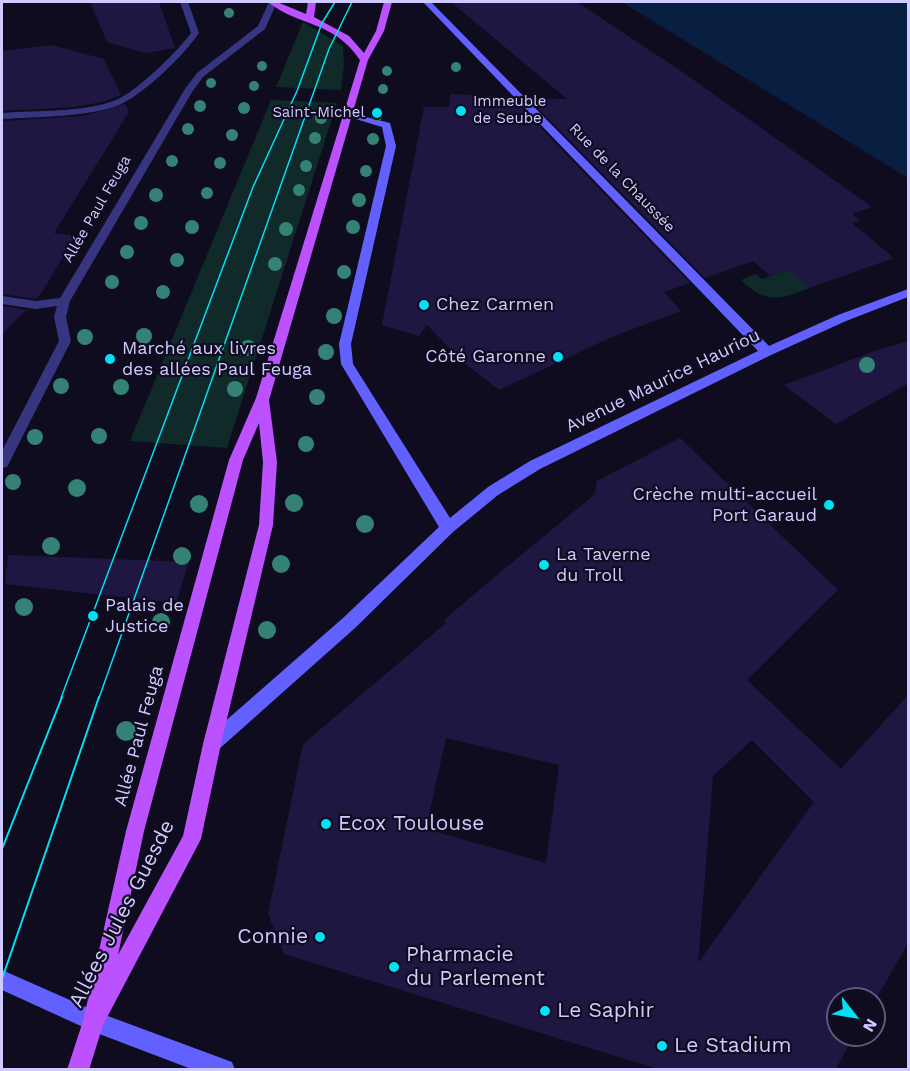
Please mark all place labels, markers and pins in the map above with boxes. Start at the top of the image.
place label: Immeuble de Seube [473,93,547,128]
place label: Saint-Michel [272,104,365,122]
marker: Immeuble de Seube [454,104,468,118]
marker: Saint-Michel [370,106,384,120]
place label: Chez Carmen [436,294,554,316]
marker: Chez Carmen [417,298,431,312]
place label: Marché aux livres des allées Paul Feuga [122,338,312,380]
place label: Côté Garonne [425,346,546,368]
marker: Côté Garonne [551,350,565,364]
marker: Marché aux livres des allées Paul Feuga [103,352,117,366]
place label: Crèche multi-accueil Port Garaud [633,484,817,526]
marker: Crèche multi-accueil Port Garaud [822,498,836,512]
place label: La Taverne du Troll [556,544,651,586]
marker: La Taverne du Troll [537,558,551,572]
place label: Palais de Justice [105,595,184,638]
marker: Palais de Justice [86,609,100,623]
place label: Ecox Toulouse [338,811,484,837]
marker: Ecox Toulouse [319,817,333,831]
place label: Connie [237,924,308,950]
marker: Connie [313,930,327,944]
place label: Pharmacie du Parlement [406,942,545,992]
marker: Pharmacie du Parlement [387,960,401,974]
place label: Le Saphir [557,998,654,1024]
marker: Le Saphir [538,1004,552,1018]
place label: Le Stadium [674,1033,791,1059]
marker: Le Stadium [655,1039,669,1053]

